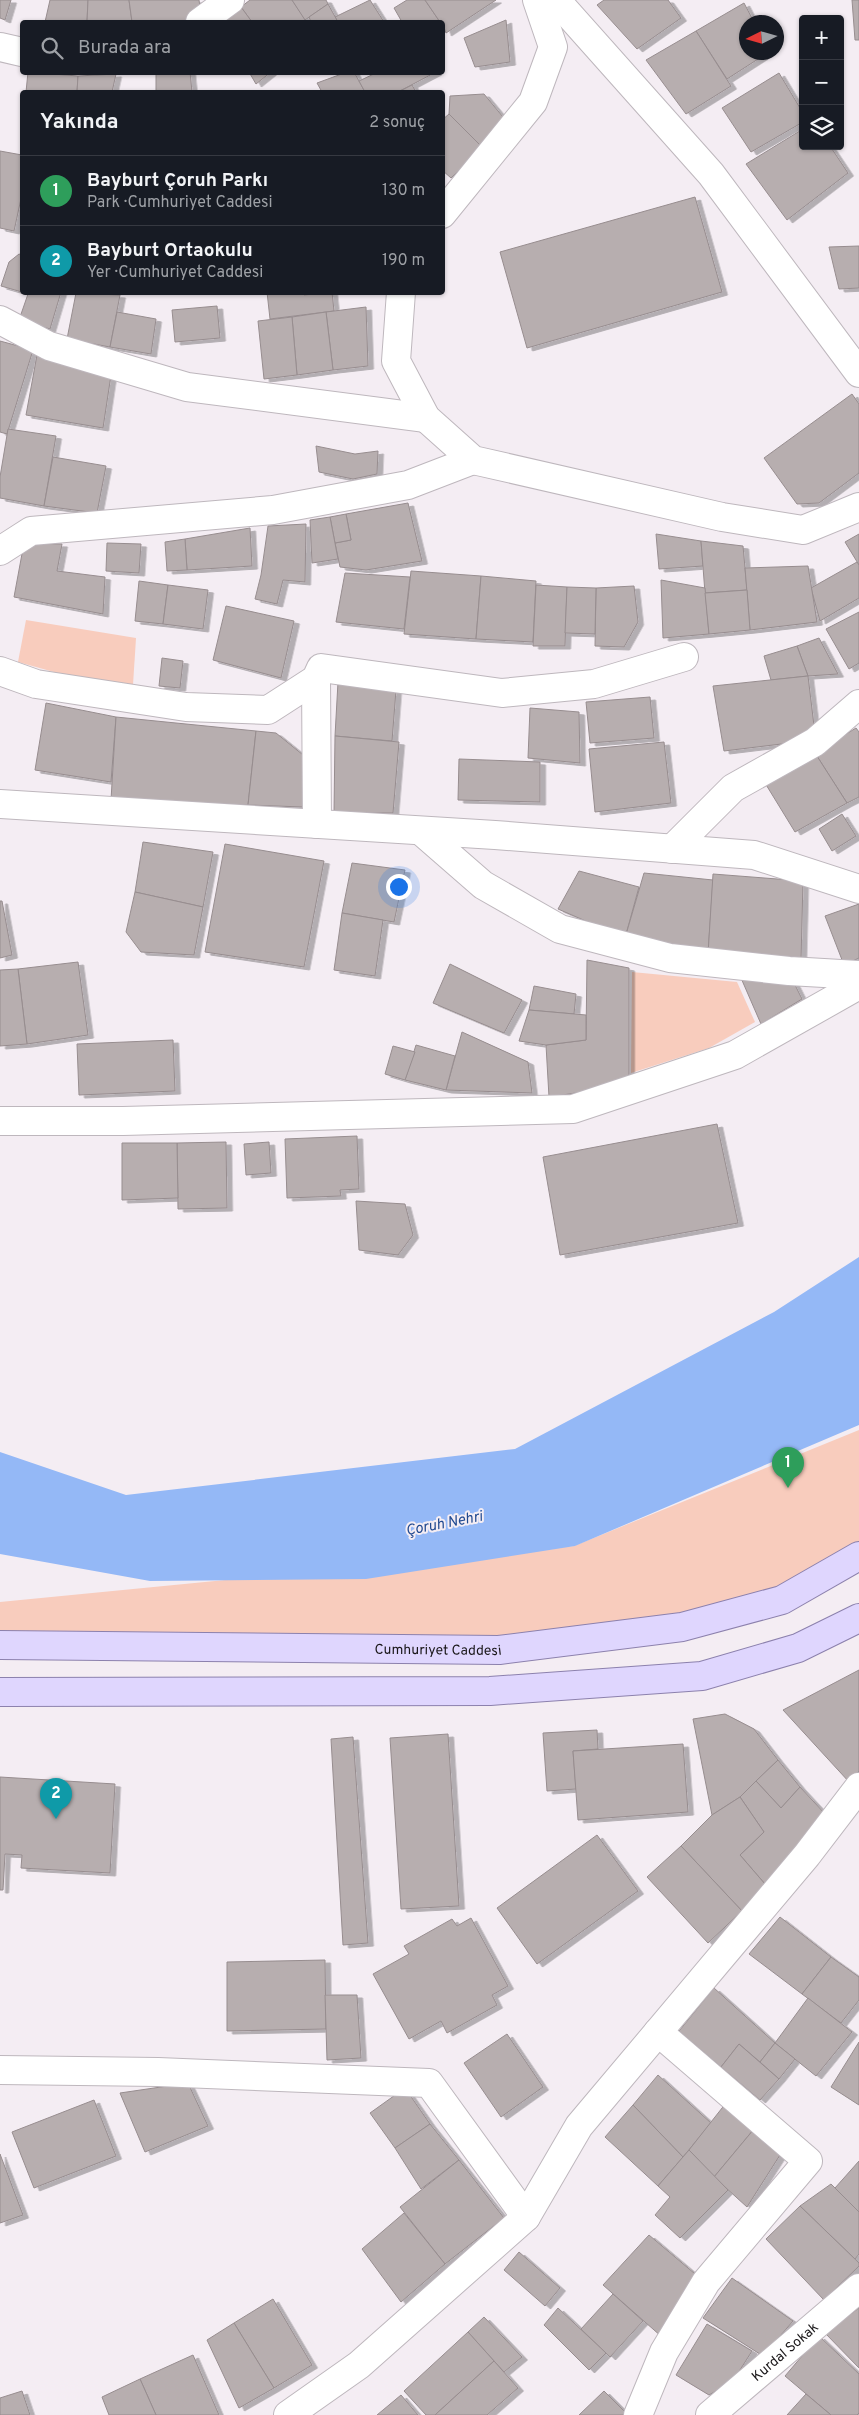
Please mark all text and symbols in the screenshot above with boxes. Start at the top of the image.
north arrow [739,15,784,60]
map controls [799,15,844,150]
button: + [799,15,844,60]
search box [20,20,445,75]
icon: search [38,34,66,62]
text: Burada ara [78,36,171,60]
button: − [799,60,844,105]
button: layers [799,105,844,150]
text: Yakında [40,109,119,136]
text: 2 sonuç [369,113,425,133]
text: Bayburt Çoruh Parkı [87,169,268,193]
text: 1 [53,181,59,201]
text: 130 m [382,181,425,201]
text: Park · Cumhuriyet Caddesi [87,193,273,213]
text: Bayburt Ortaokulu [87,239,253,263]
text: 2 [51,251,61,271]
text: 190 m [382,251,425,271]
text: Yer · Cumhuriyet Caddesi [87,263,263,283]
your location [386,874,412,900]
pin: 1 [772,1447,804,1488]
water label: Çoruh Nehri [404,1507,485,1541]
street label: Cumhuriyet Caddesi [374,1642,503,1660]
pin: 2 [40,1778,72,1819]
street label: Kurdal Sokak [749,2319,822,2386]

